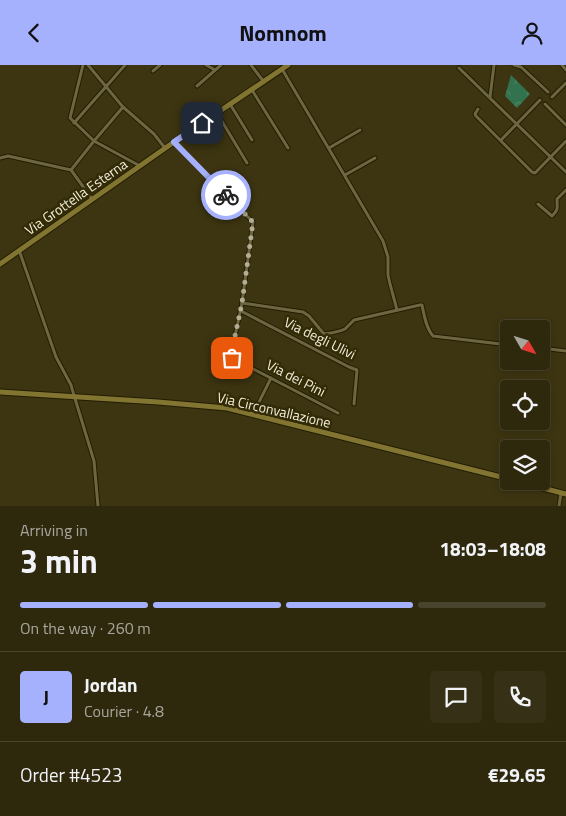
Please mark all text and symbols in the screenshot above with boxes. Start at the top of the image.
text: Nomnom [239,16,327,50]
icon: back [20,19,48,47]
icon: person [518,19,546,47]
pin [181,102,223,144]
icon: home [188,109,216,137]
street label: Via Grottella Esterna [20,153,131,240]
courier [201,170,251,220]
icon: bike [212,181,240,209]
street label: Via degli Ulivi [281,311,360,364]
north arrow [500,320,550,370]
map controls [500,320,550,490]
pin [211,337,253,379]
icon: bag [218,344,246,372]
street label: Via dei Pini [263,354,329,401]
button: locate [500,380,550,430]
street label: Via Circonvallazione [215,386,333,433]
button: layers [500,440,550,490]
text: Arriving in [20,518,88,542]
text: 18:03–18:08 [439,534,546,563]
text: 3 min [20,537,98,585]
text: On the way · 260 m [20,616,151,640]
text: Jordan [84,670,137,699]
button: chat [430,671,482,723]
button: phone [494,671,546,723]
text: J [43,682,49,711]
text: Courier · 4.8 [84,699,164,723]
text: Order #4523 [20,760,122,789]
text: €29.65 [488,760,546,789]

